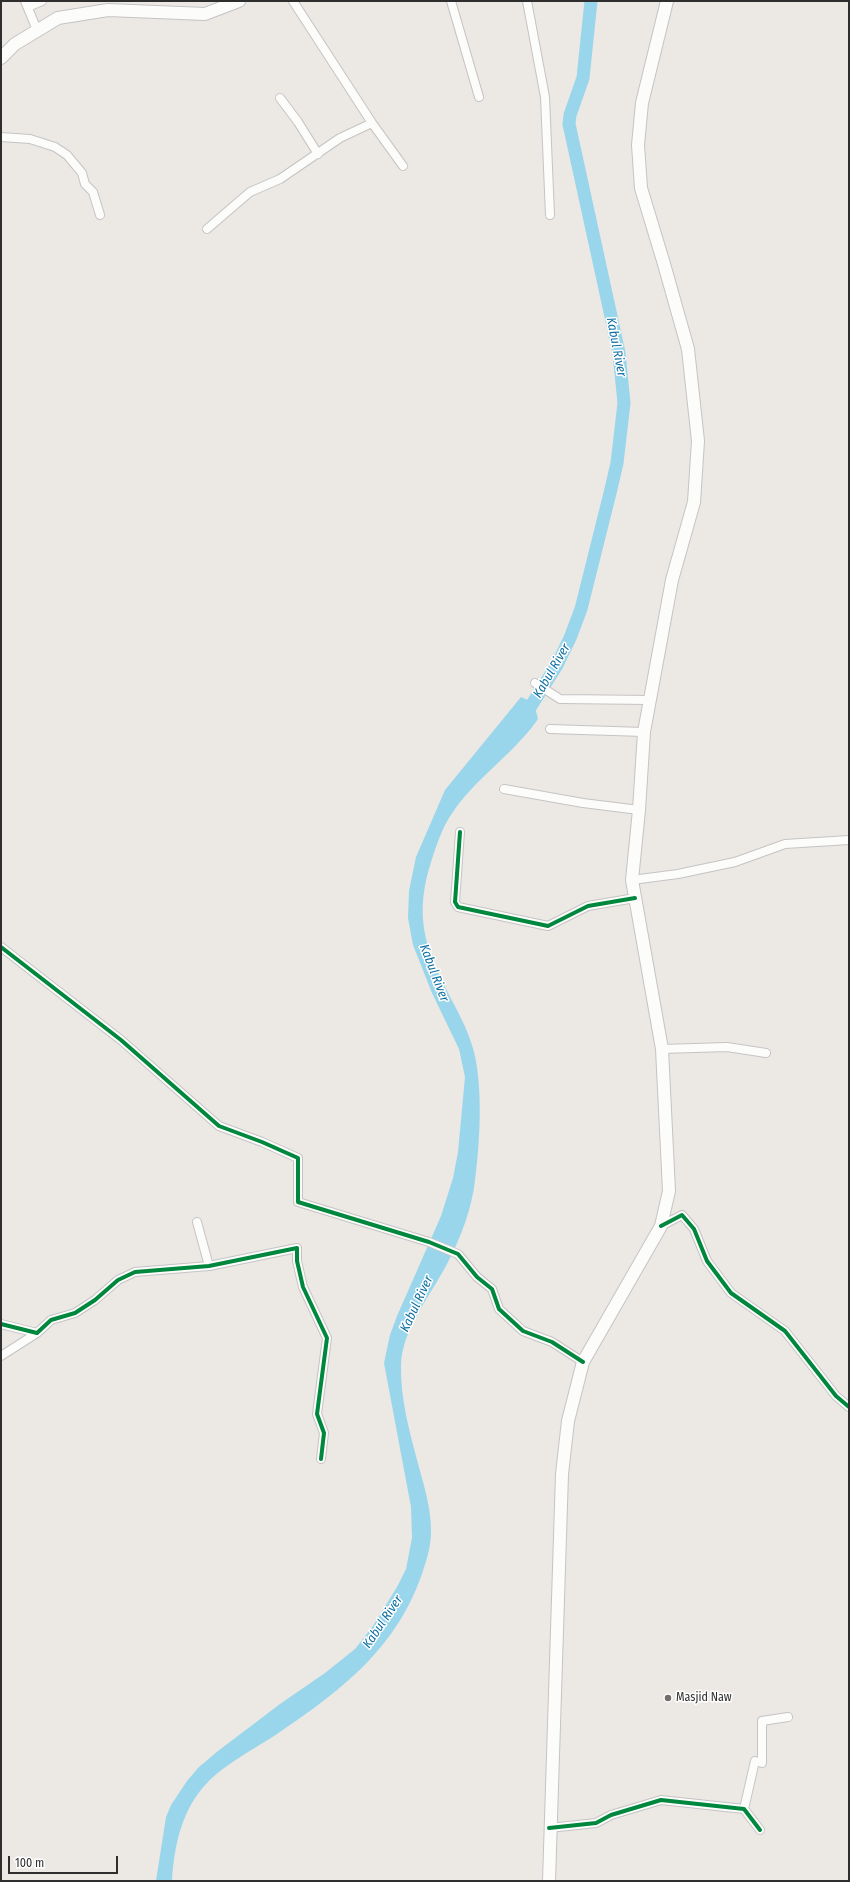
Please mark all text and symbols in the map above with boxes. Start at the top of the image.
water label: Kabul River [603,316,629,378]
water label: Kabul River [530,641,574,701]
water label: Kabul River [416,942,452,1004]
water label: Kabul River [397,1273,437,1335]
water label: Kabul River [360,1593,406,1651]
place label: Masjid Naw [676,1691,732,1705]
marker: Masjid Naw [663,1693,673,1703]
scale bar [10,1848,120,1874]
text: 100 m [15,1856,44,1870]

